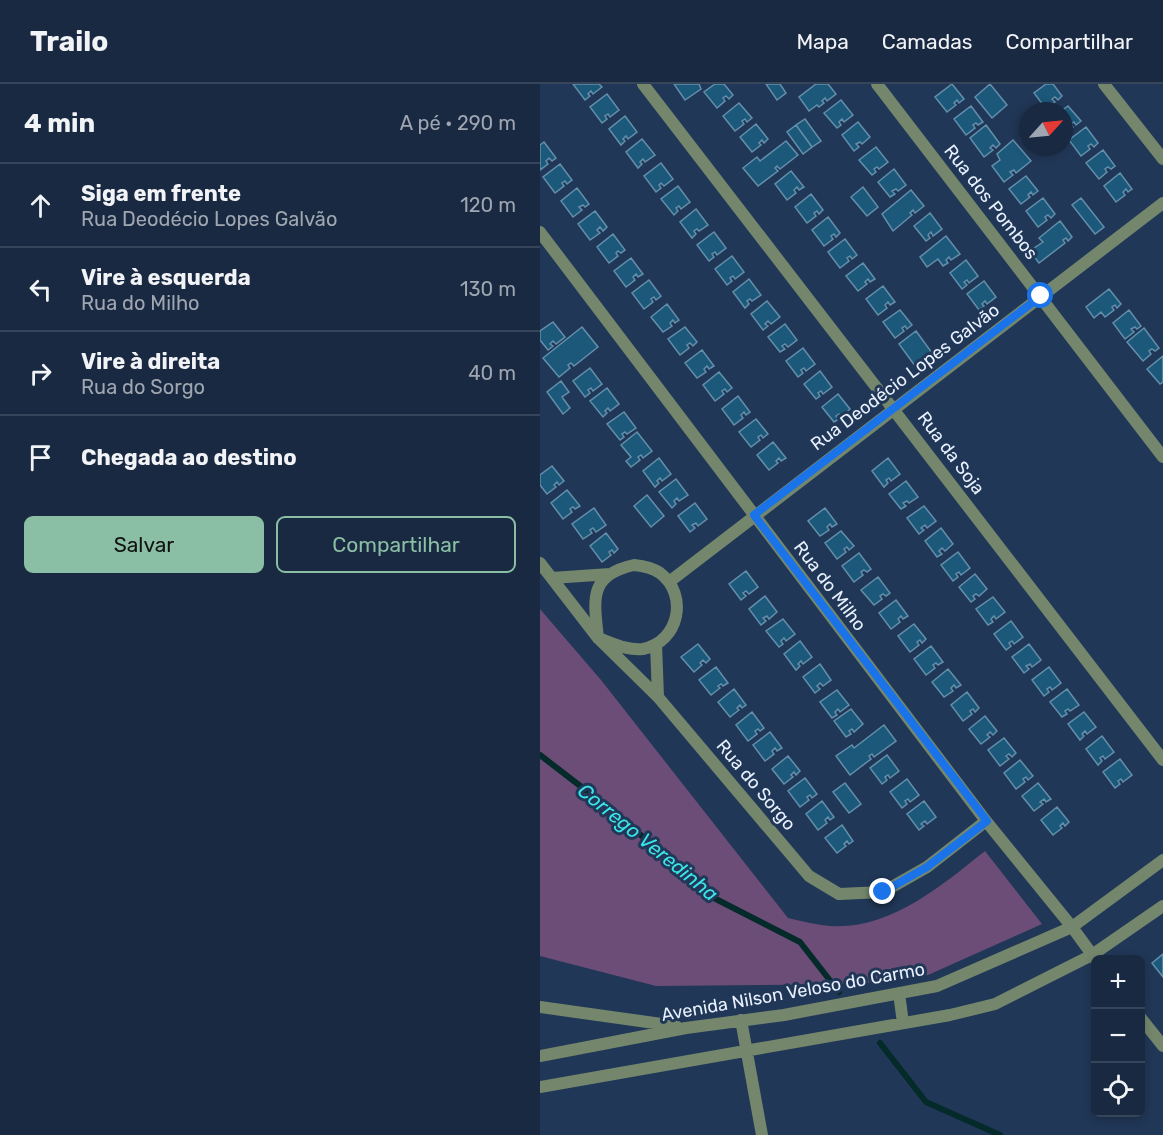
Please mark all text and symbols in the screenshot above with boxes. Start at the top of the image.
text: Trailo [30,25,108,58]
text: Mapa [796,29,849,54]
text: Camadas [882,29,972,54]
text: Compartilhar [1005,29,1133,54]
north arrow [1019,102,1073,156]
text: 4 min [24,108,95,139]
text: A pé · 290 m [400,111,516,135]
street label: Rua dos Pombos [939,140,1043,264]
text: Siga em frente [81,180,241,207]
icon: ahead [24,189,57,222]
text: 120 m [460,193,516,217]
text: Rua Deodécio Lopes Galvão [81,207,337,231]
text: Vire à esquerda [81,264,251,291]
icon: left [24,273,57,306]
text: 130 m [460,277,516,301]
route start [1027,282,1053,308]
text: Rua do Milho [81,291,200,315]
street label: Rua Deodécio Lopes Galvão [806,299,1004,455]
text: Vire à direita [81,348,220,375]
icon: right [24,357,57,390]
text: 40 m [468,361,516,385]
text: Rua do Sorgo [81,375,205,399]
street label: Rua da Soja [913,407,989,499]
icon: arrive [24,441,57,474]
text: Chegada ao destino [81,444,297,471]
button: Salvar [24,516,264,573]
button: Compartilhar [276,516,516,573]
street label: Rua do Milho [789,537,871,635]
street label: Rua do Sorgo [712,735,800,835]
water label: Corrego Veredinha [573,778,723,906]
route end [869,878,895,904]
map controls [1091,955,1145,1117]
button: + [1091,955,1145,1009]
street label: Avenida Nilson Veloso do Carmo [660,958,926,1026]
button: − [1091,1009,1145,1063]
button: locate [1091,1063,1145,1117]

